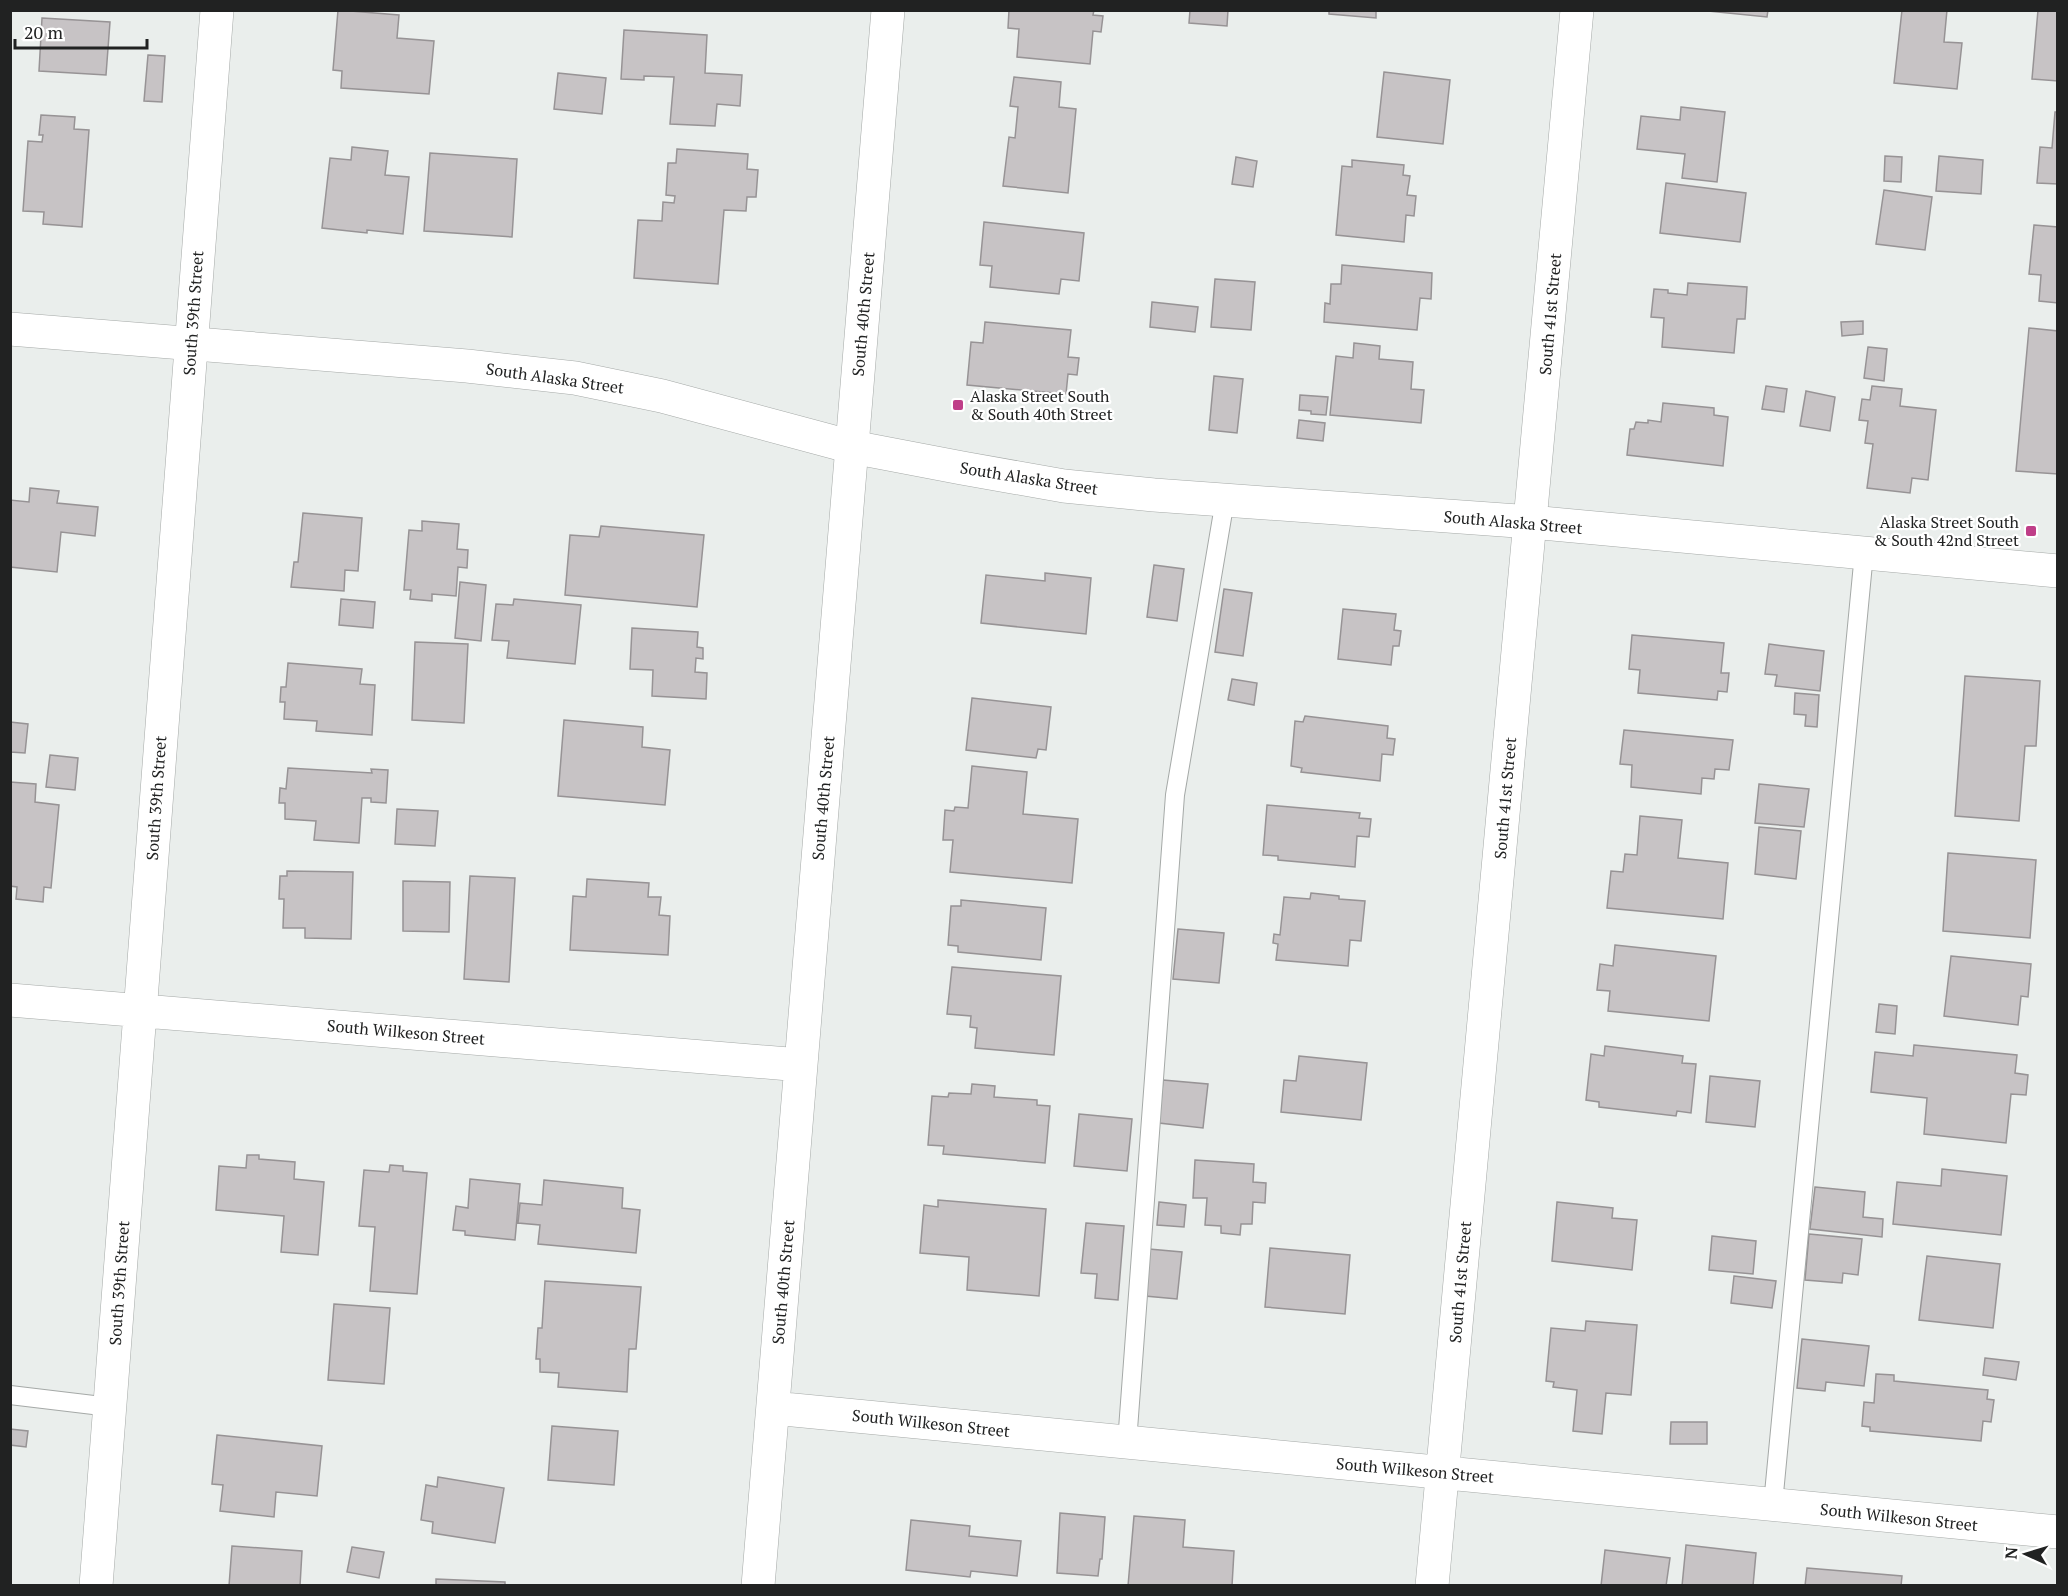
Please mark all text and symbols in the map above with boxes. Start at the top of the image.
scale bar [15,12,147,50]
text: 20 m [24,20,64,44]
street label: South 39th Street [178,250,208,376]
street label: South 40th Street [847,251,879,377]
street label: South 41st Street [1534,252,1566,376]
street label: South Alaska Street [485,357,626,399]
place label: Alaska Street South & South 40th Street [970,385,1113,425]
marker: Alaska Street South & South 40th Street [951,398,965,412]
street label: South Alaska Street [959,456,1100,500]
street label: South Alaska Street [1443,505,1583,539]
place label: Alaska Street South & South 42nd Street [1873,511,2020,551]
marker: Alaska Street South & South 42nd Street [2024,524,2038,538]
street label: South 39th Street [141,735,171,861]
street label: South 40th Street [807,735,839,861]
street label: South 41st Street [1489,736,1521,860]
street label: South Wilkeson Street [326,1014,486,1050]
street label: South 40th Street [767,1219,799,1345]
street label: South 39th Street [104,1220,134,1346]
street label: South 41st Street [1444,1220,1476,1344]
street label: South Wilkeson Street [851,1404,1011,1442]
street label: South Wilkeson Street [1335,1452,1495,1488]
street label: South Wilkeson Street [1819,1498,1979,1536]
north arrow [1996,1524,2056,1584]
text: N [2000,1546,2022,1560]

